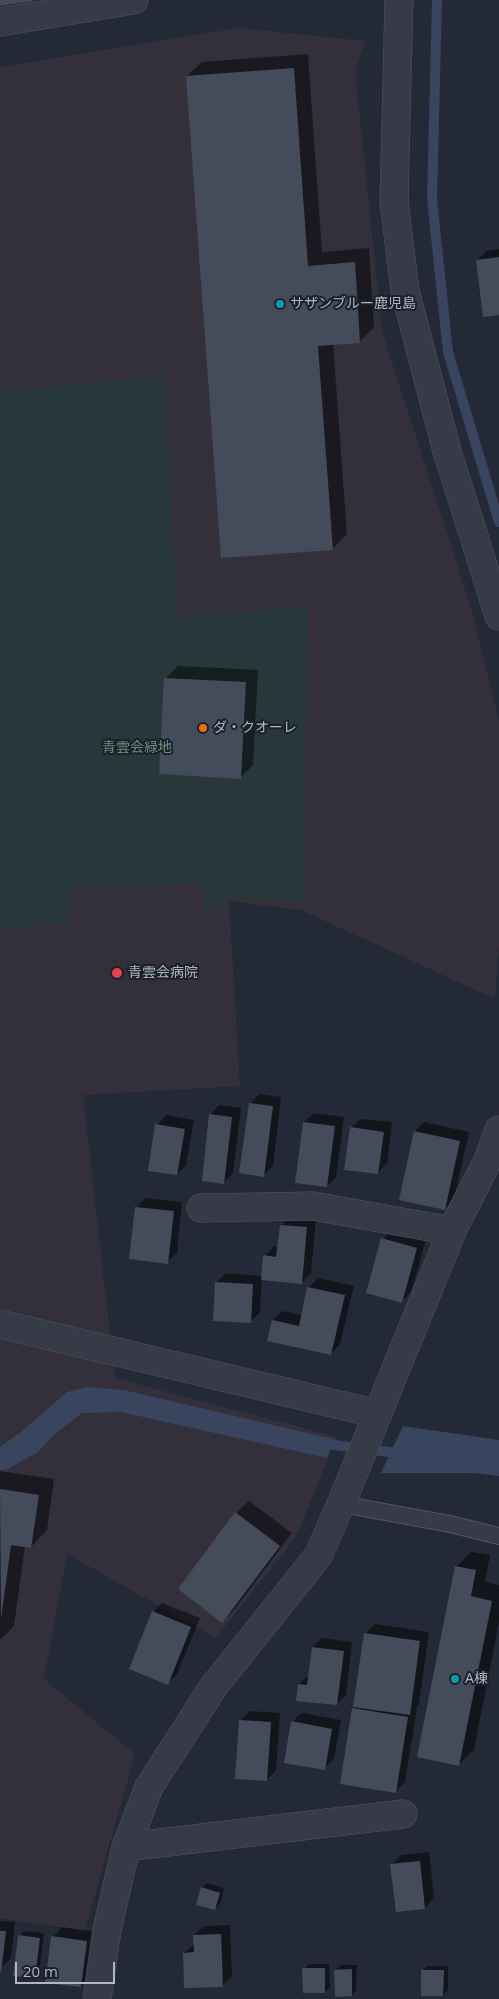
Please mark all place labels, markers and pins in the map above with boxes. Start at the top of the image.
place label: サザンブルー鹿児島 [290,296,416,312]
marker: サザンブルー鹿児島 [274,298,286,310]
place label: ダ・クオーレ [213,720,297,736]
marker: ダ・クオーレ [197,722,209,734]
place label: 青雲会病院 [128,965,198,981]
marker: 青雲会病院 [110,966,124,980]
place label: A棟 [465,1671,488,1687]
marker: A棟 [449,1673,461,1685]

